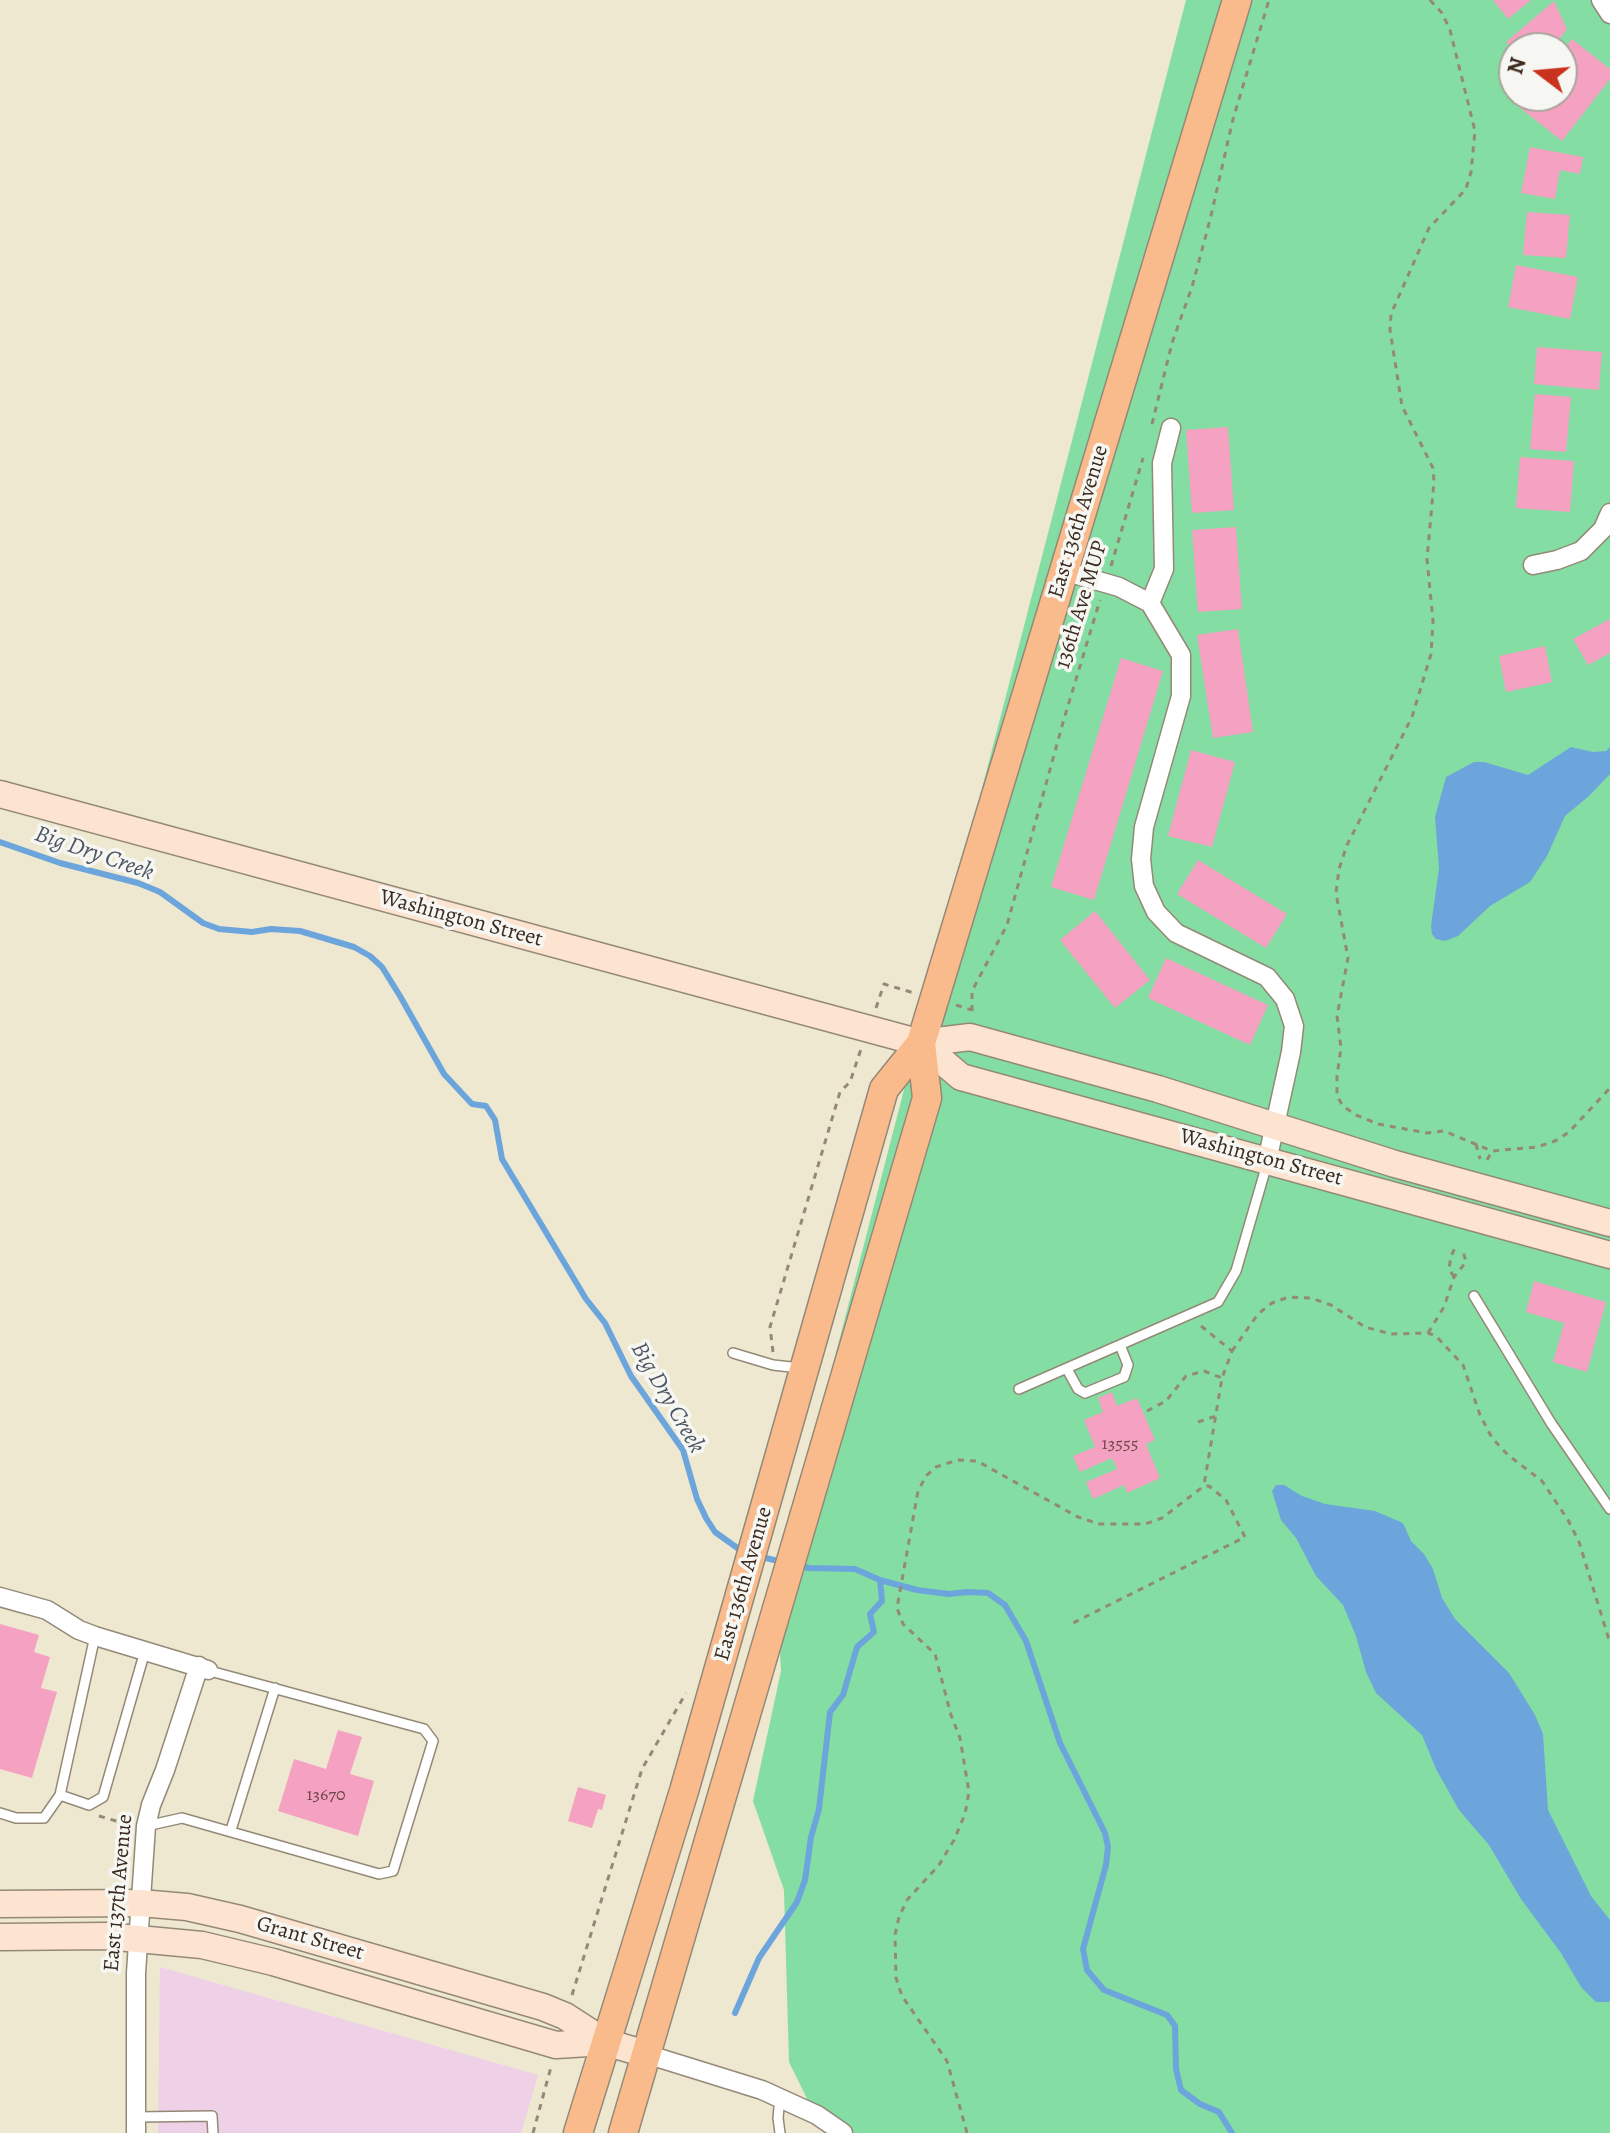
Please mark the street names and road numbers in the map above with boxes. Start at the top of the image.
street label: East 136th Avenue [1043,442,1115,602]
street label: 136th Ave MUP [1050,538,1114,672]
street label: Washington Street [377,885,545,953]
street label: Washington Street [1177,1124,1345,1192]
street label: East 136th Avenue [709,1504,779,1664]
street label: East 137th Avenue [99,1813,139,1973]
street label: Grant Street [253,1911,367,1967]

